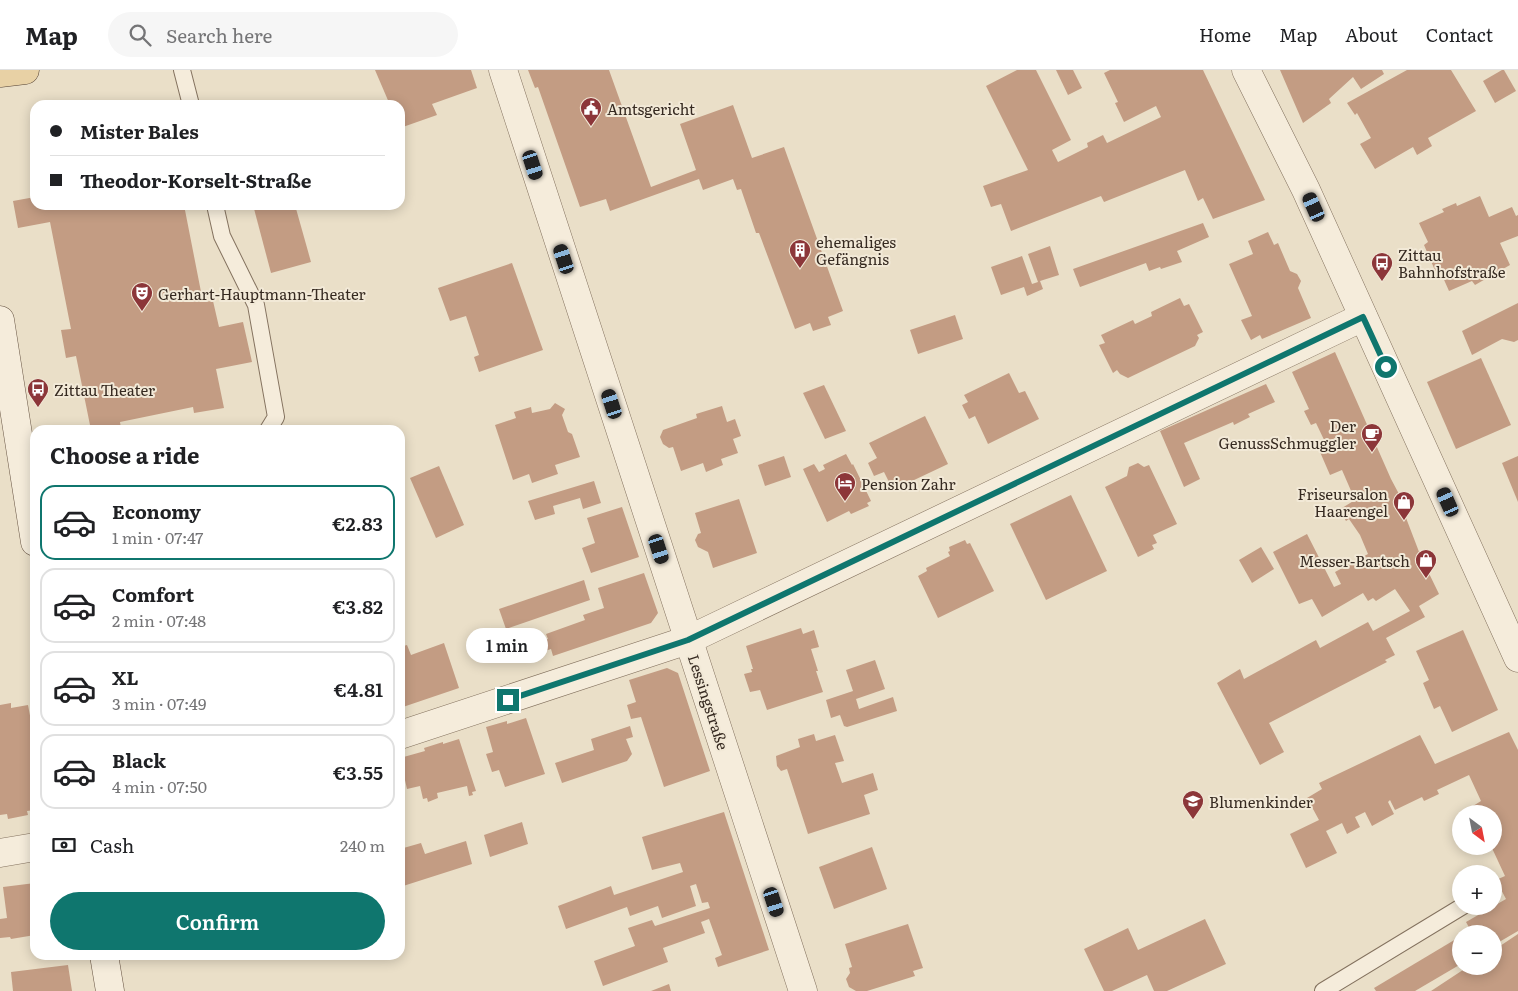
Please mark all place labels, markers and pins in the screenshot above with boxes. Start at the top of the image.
public building icon: Amtsgericht [579,96,603,127]
place label: Amtsgericht [607,97,695,120]
place label: ehemaliges Gefängnis [816,230,896,270]
building icon: ehemaliges Gefängnis [788,238,812,269]
place label: Zittau Bahnhofstraße [1398,243,1506,283]
bus stop icon: Zittau Bahnhofstraße [1370,251,1394,282]
theatre icon: Gerhart-Hauptmann-Theater [130,281,154,312]
place label: Gerhart-Hauptmann-Theater [158,282,366,305]
bus stop icon: Zittau Theater [26,377,50,408]
place label: Zittau Theater [54,378,155,401]
place label: Der GenussSchmuggler [1218,414,1356,454]
cafe icon: Der GenussSchmuggler [1360,422,1384,453]
hotel icon: Pension Zahr [833,471,857,502]
place label: Pension Zahr [861,472,956,495]
place label: Friseursalon Haarengel [1298,482,1388,522]
shop icon: Friseursalon Haarengel [1392,490,1416,521]
shop icon: Messer-Bartsch [1414,548,1438,579]
place label: Messer-Bartsch [1299,549,1410,572]
school or university icon: Blumenkinder [1181,789,1205,820]
place label: Blumenkinder [1209,790,1313,813]

